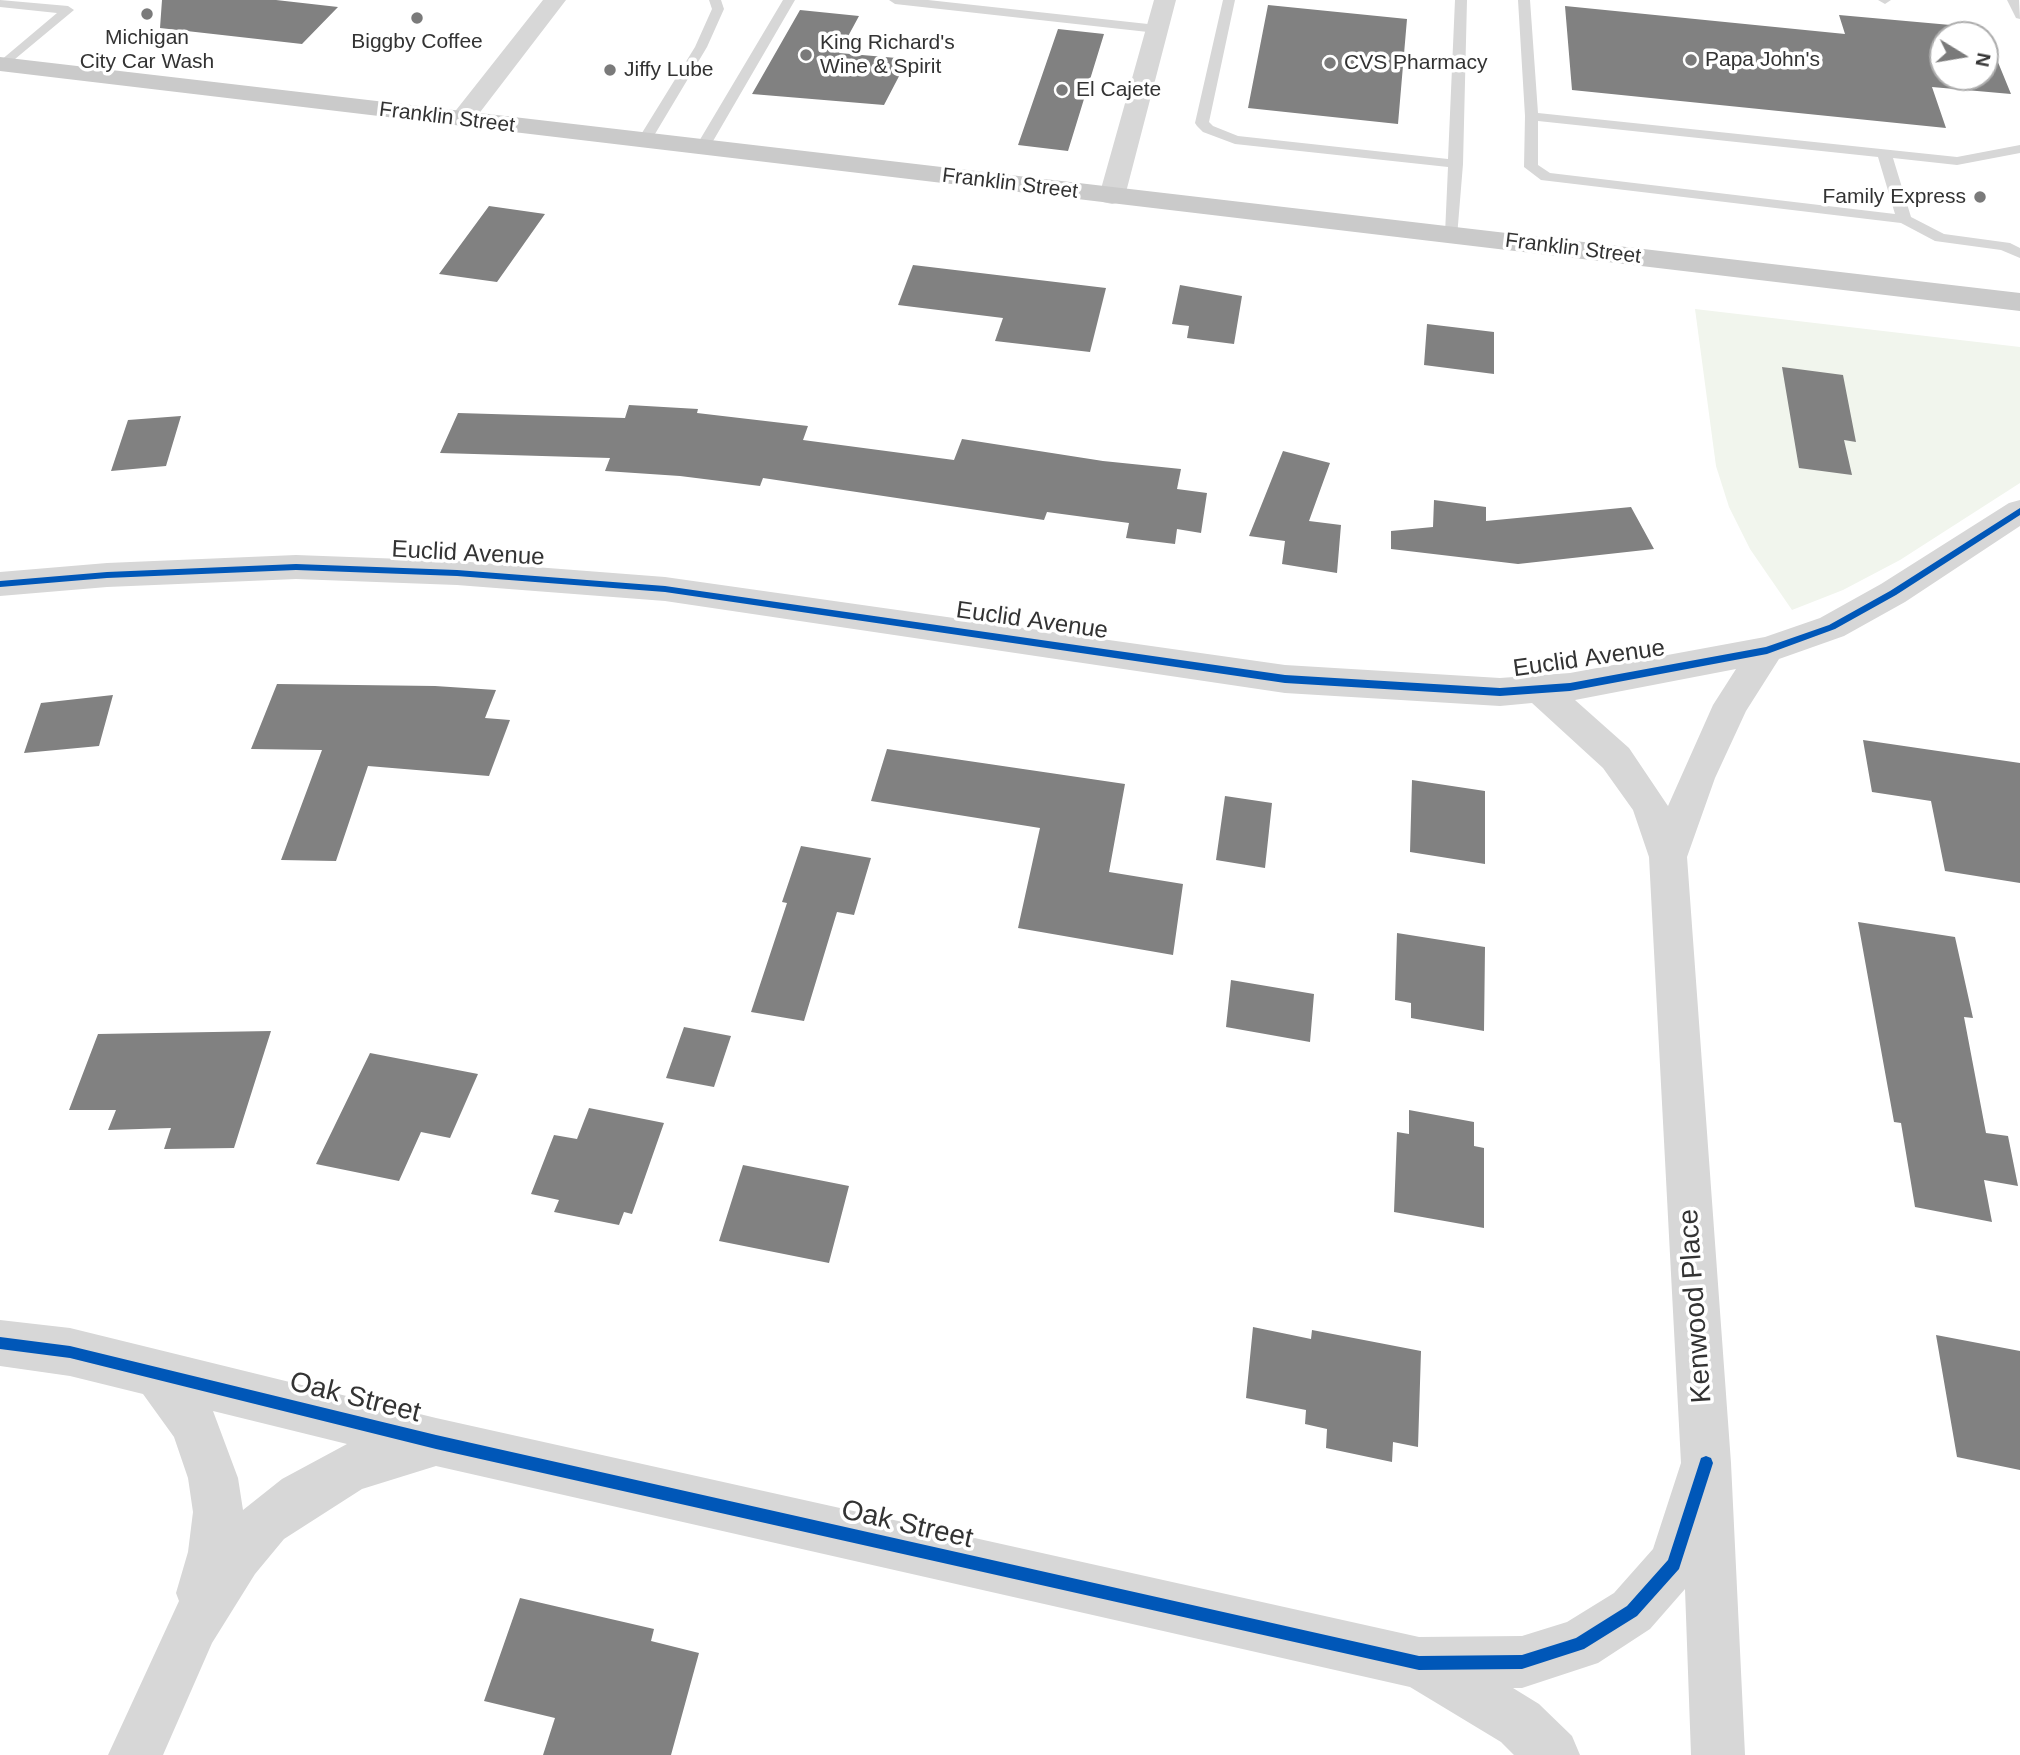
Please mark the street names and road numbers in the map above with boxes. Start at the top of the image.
street label: Franklin Street [378,97,516,139]
street label: Franklin Street [941,163,1079,205]
street label: Franklin Street [1504,228,1642,270]
street label: Euclid Avenue [391,536,545,572]
street label: Euclid Avenue [954,596,1110,646]
street label: Euclid Avenue [1511,634,1667,684]
street label: Kenwood Place [1672,1208,1720,1404]
street label: Oak Street [286,1366,424,1430]
street label: Oak Street [838,1494,976,1556]

